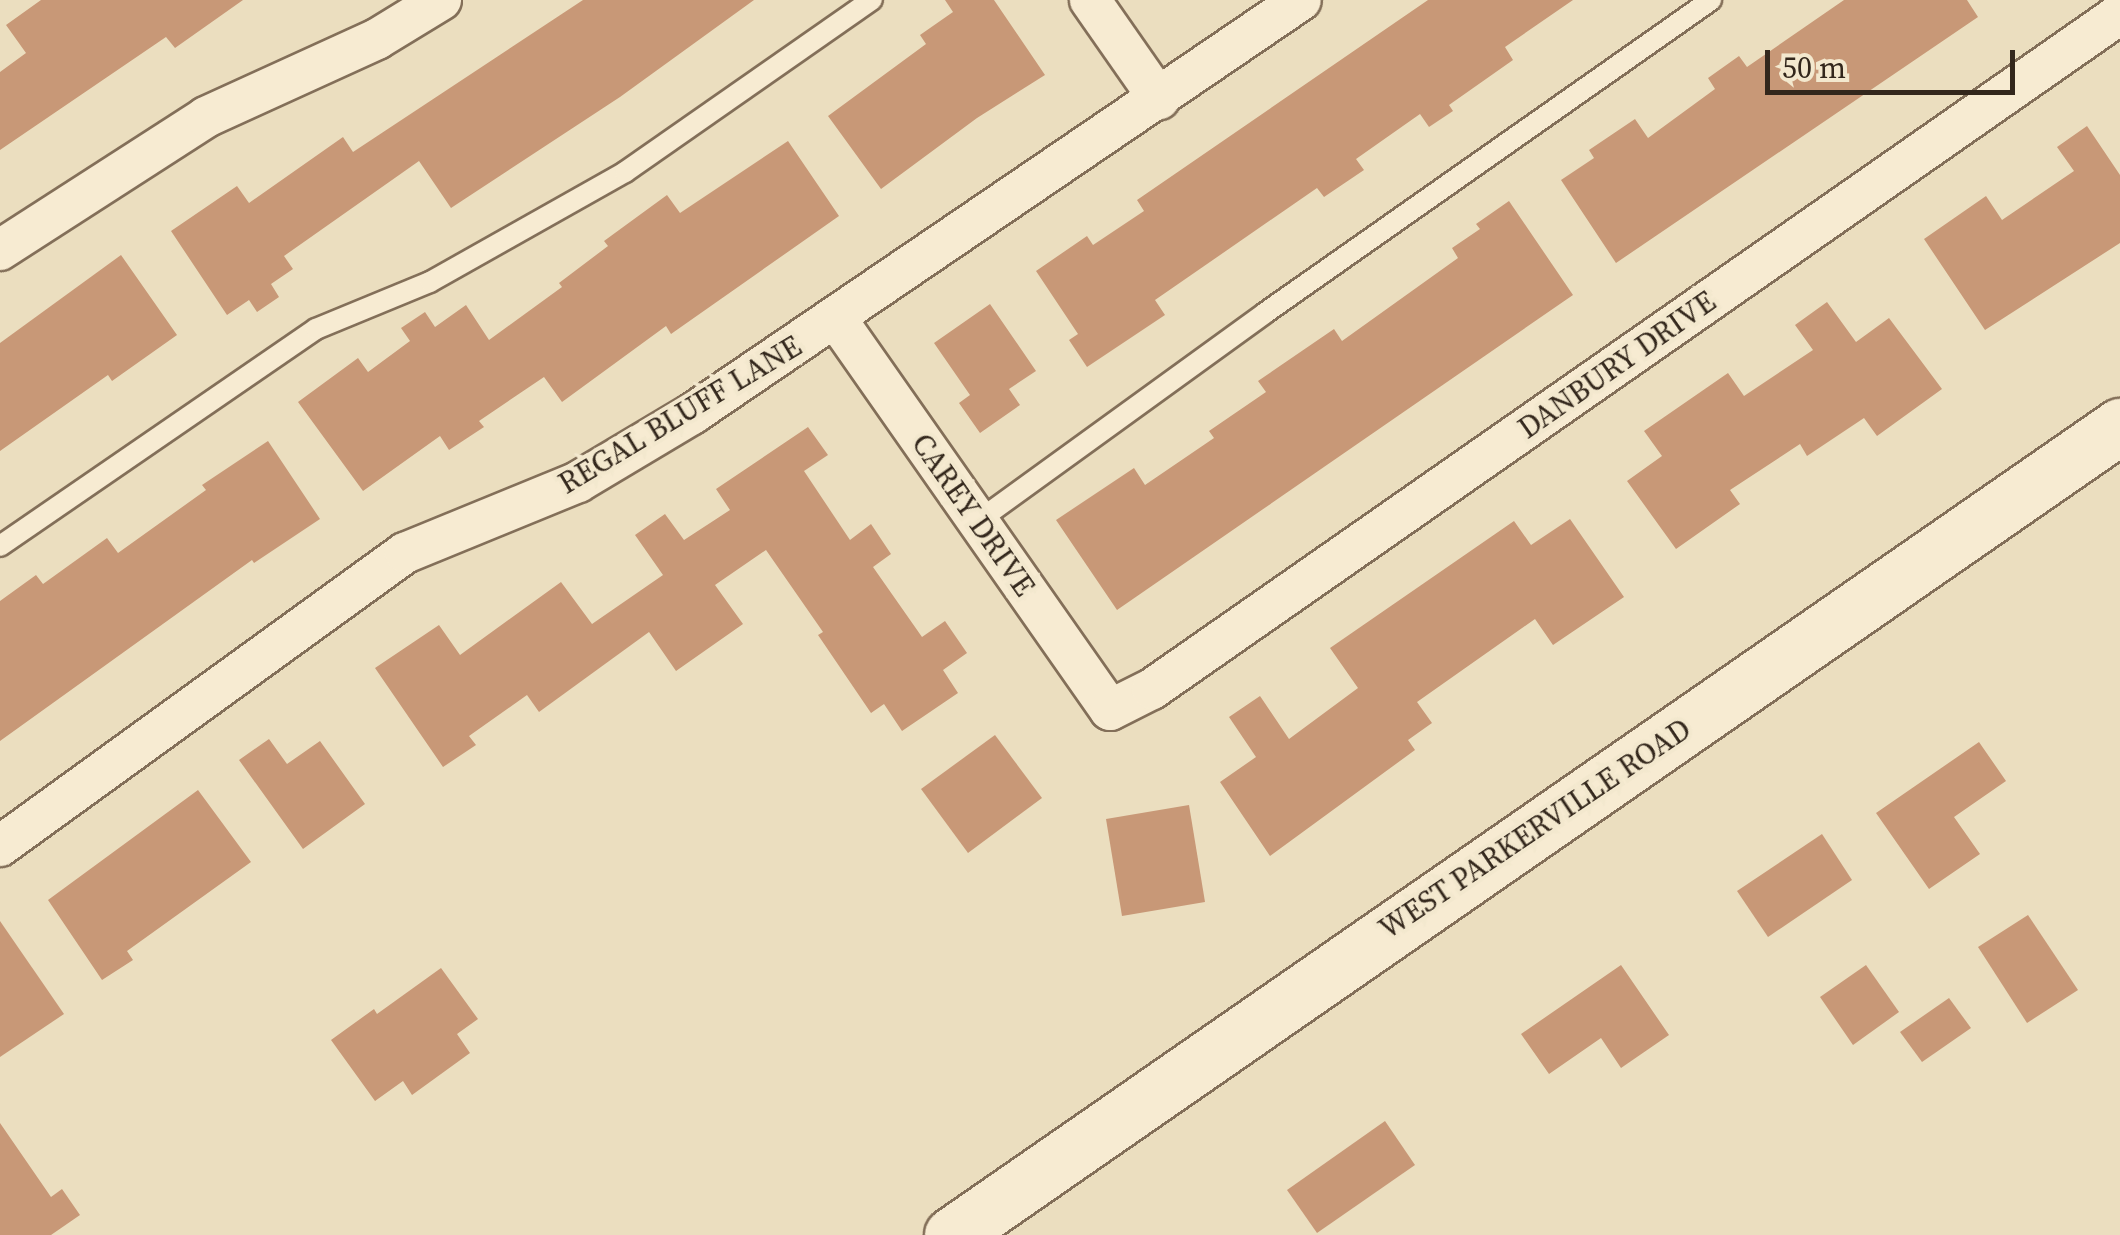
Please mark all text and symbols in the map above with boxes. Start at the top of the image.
scale bar [1770,30,2020,92]
text: 50 m [1782,47,1846,88]
street label: DANBURY DRIVE [1511,283,1723,447]
street label: REGAL BLUFF LANE [552,328,808,502]
street label: CAREY DRIVE [903,426,1043,604]
street label: WEST PARKERVILLE ROAD [1372,711,1698,947]

